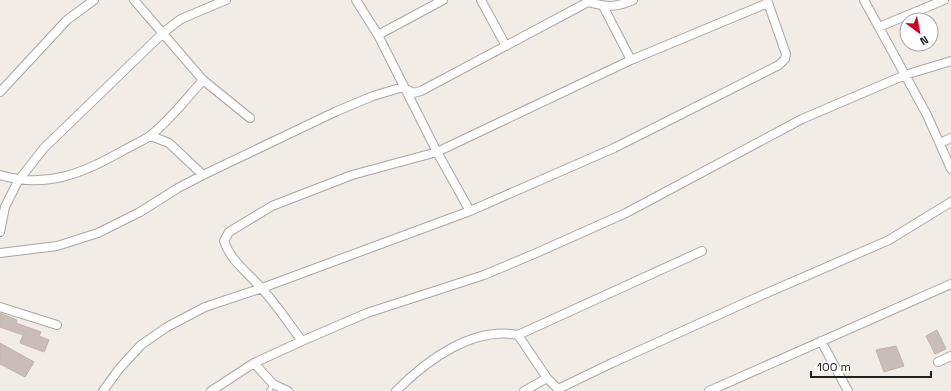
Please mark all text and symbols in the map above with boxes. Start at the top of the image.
north arrow [899,12,939,52]
text: N [917,33,931,48]
scale bar [811,353,931,379]
text: 100 m [817,359,851,375]

